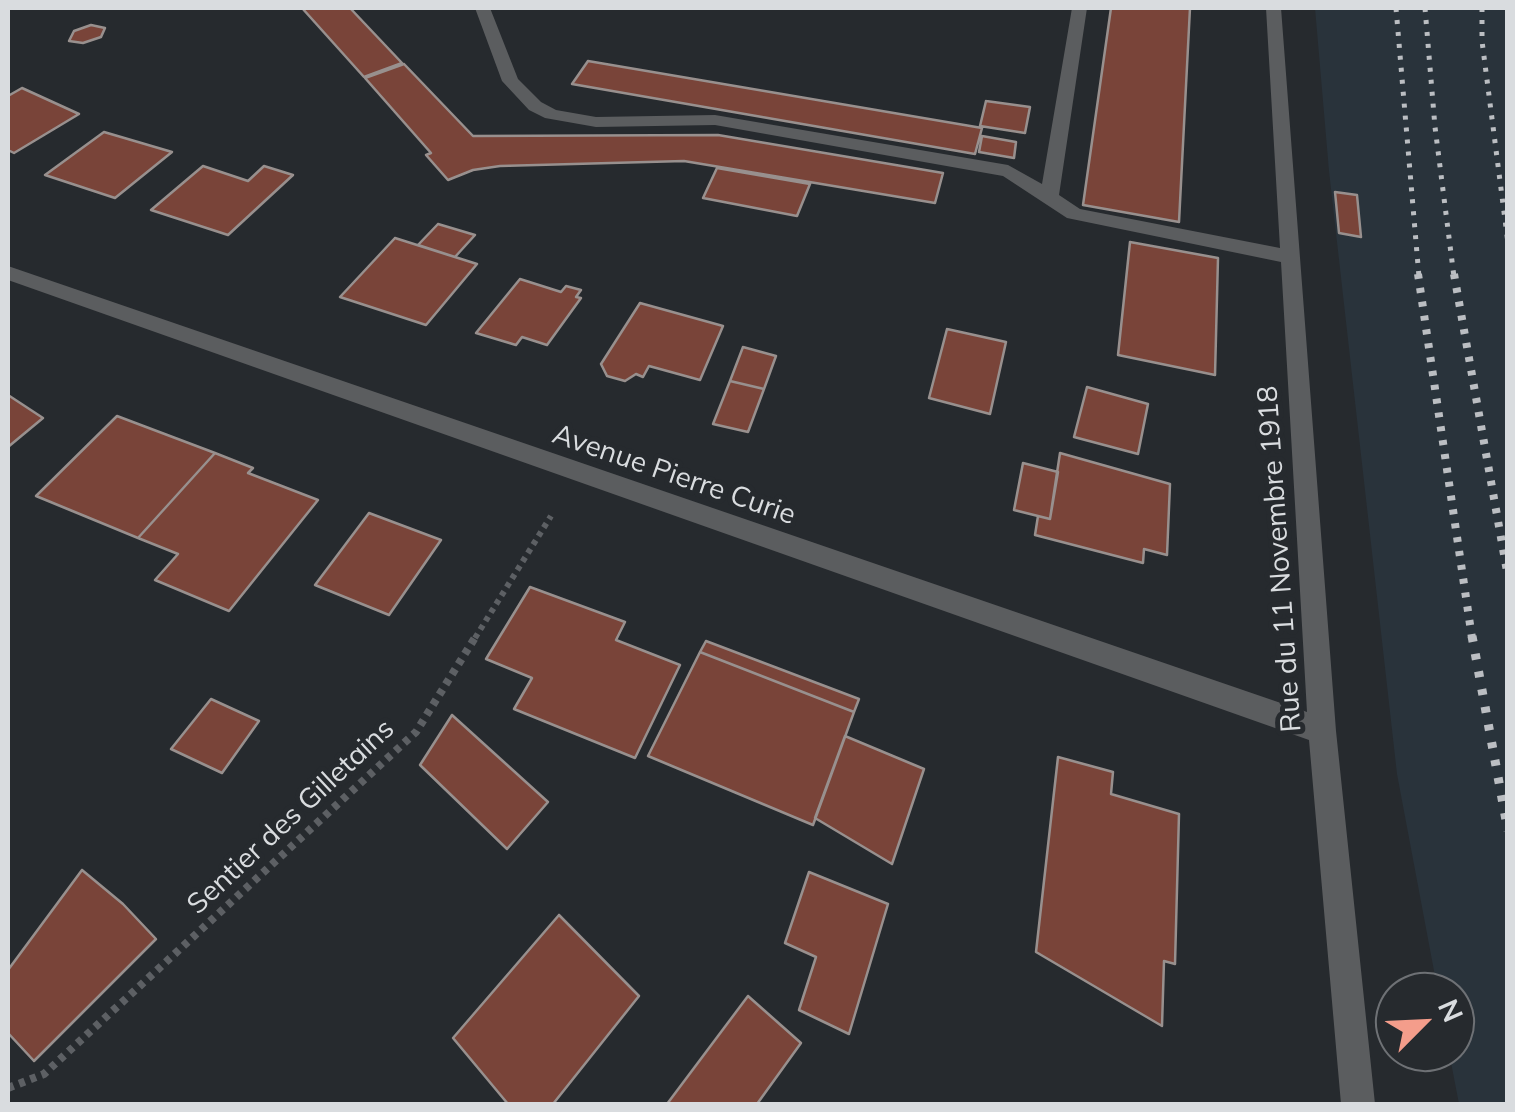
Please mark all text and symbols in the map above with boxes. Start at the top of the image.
street label: Rue du 11 Novembre 1918 [1251,385,1309,733]
street label: Avenue Pierre Curie [548,418,800,532]
street label: Sentier des Gilletains [181,712,401,922]
north arrow [1375,972,1475,1072]
text: N [1431,994,1471,1027]

